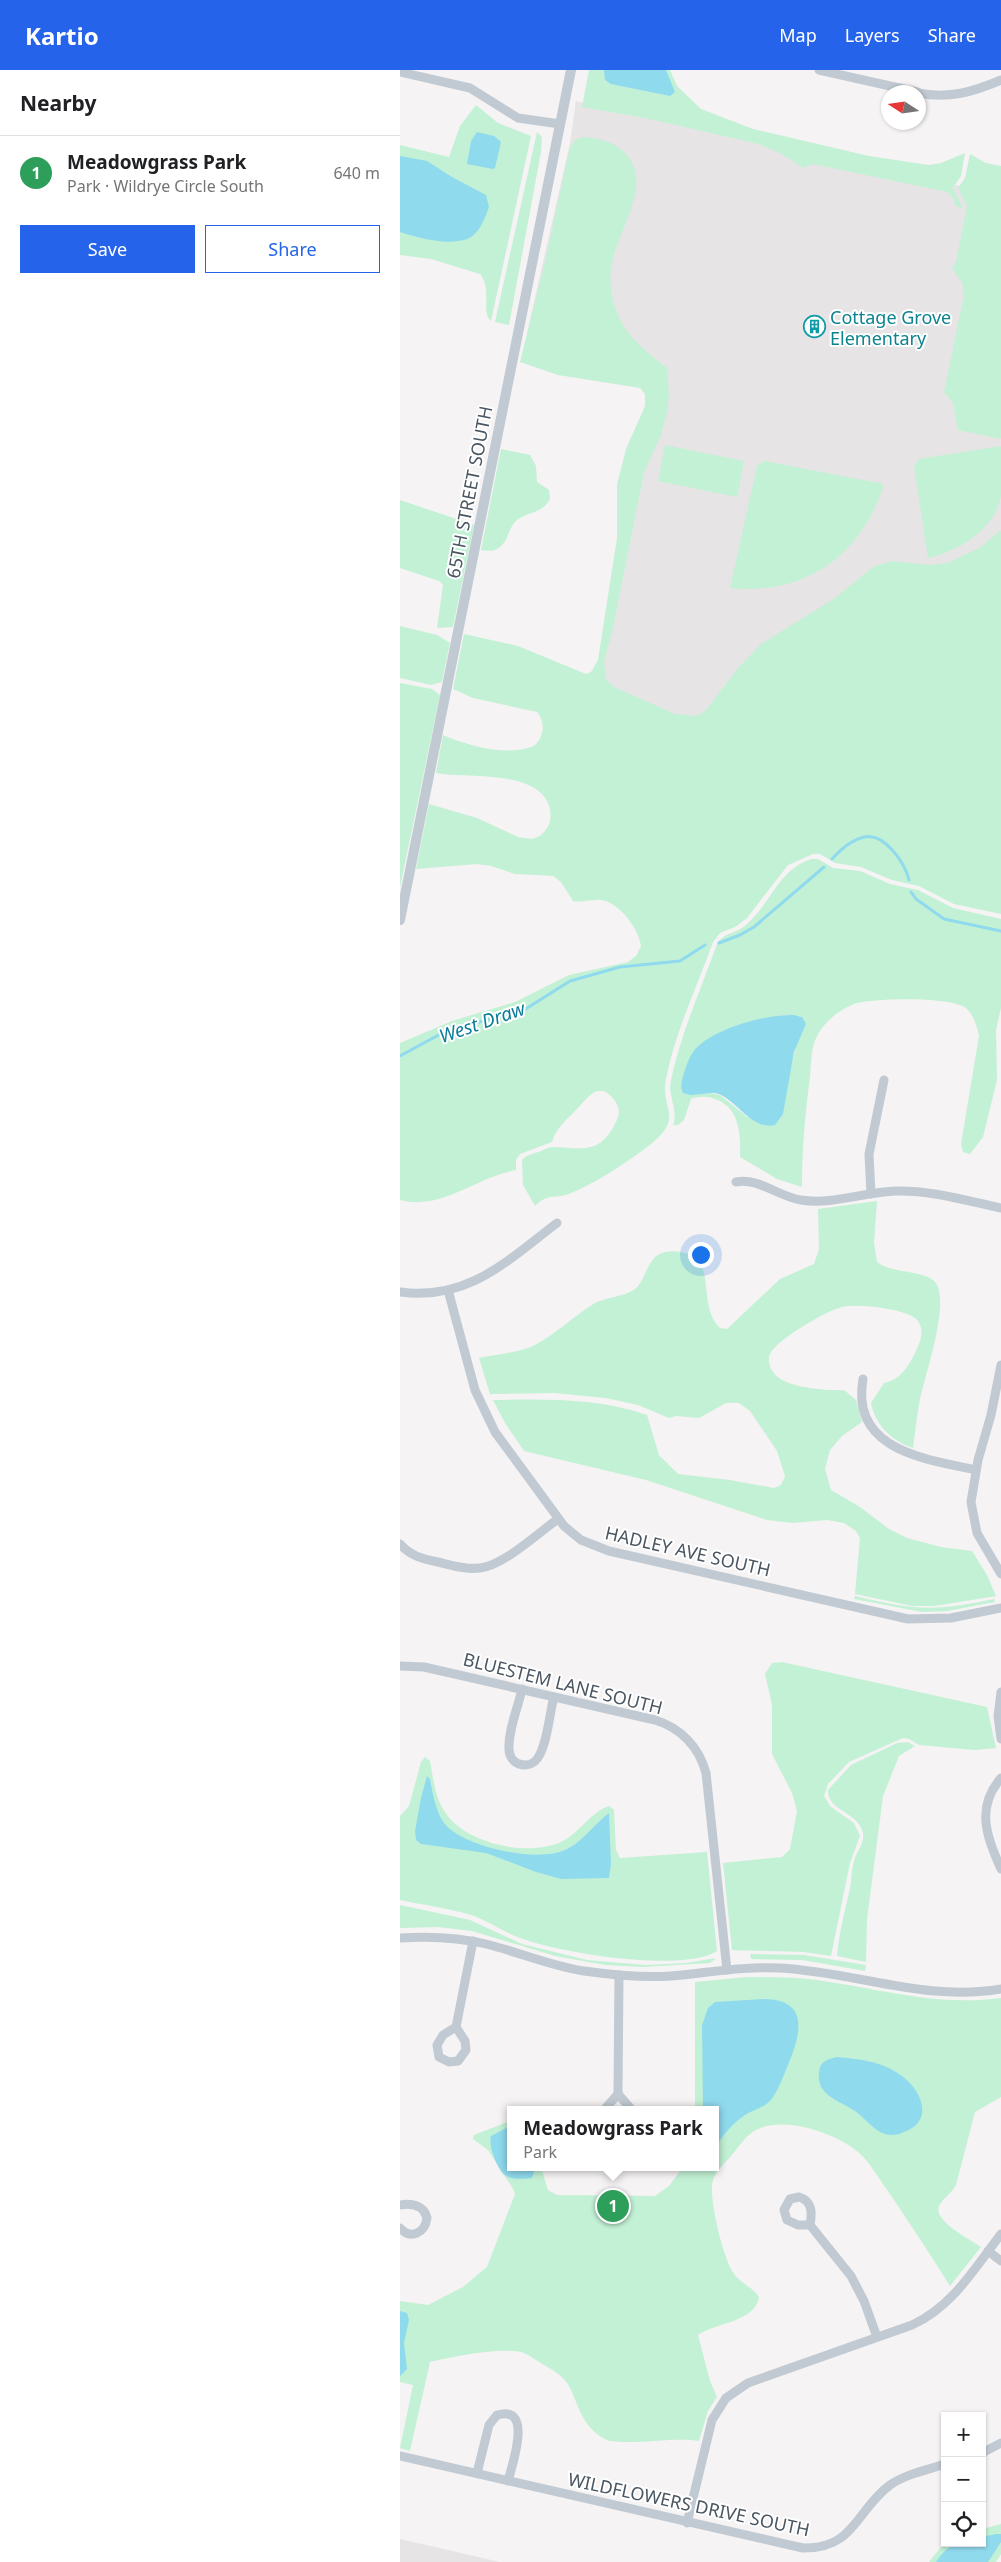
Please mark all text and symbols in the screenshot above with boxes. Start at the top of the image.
text: Kartio [25,19,99,52]
text: Map [779,23,817,47]
text: Layers [845,23,900,47]
text: Share [928,23,976,47]
north arrow [881,85,926,130]
text: Nearby [20,89,96,117]
text: Meadowgrass Park [67,149,246,175]
text: 1 [31,162,41,184]
text: 640 m [333,162,380,184]
text: Park · Wildrye Circle South [67,175,264,197]
button: Save [20,225,195,273]
button: Share [205,225,380,273]
place label: Cottage Grove Elementary [830,305,951,350]
building icon: Cottage Grove Elementary [802,315,826,339]
street label: 65TH STREET SOUTH [441,404,497,580]
water label: West Draw [436,995,530,1049]
your location [688,1242,714,1268]
street label: HADLEY AVE SOUTH [603,1520,773,1582]
street label: BLUESTEM LANE SOUTH [461,1647,665,1719]
popup [507,2106,719,2171]
text: Meadowgrass Park [523,2115,703,2141]
text: Park [523,2141,557,2163]
pin: 1 [597,2187,629,2225]
map controls [941,2412,986,2547]
button: + [941,2412,986,2457]
button: − [941,2457,986,2502]
street label: WILDFLOWERS DRIVE SOUTH [566,2467,812,2541]
button: locate [941,2502,986,2547]

